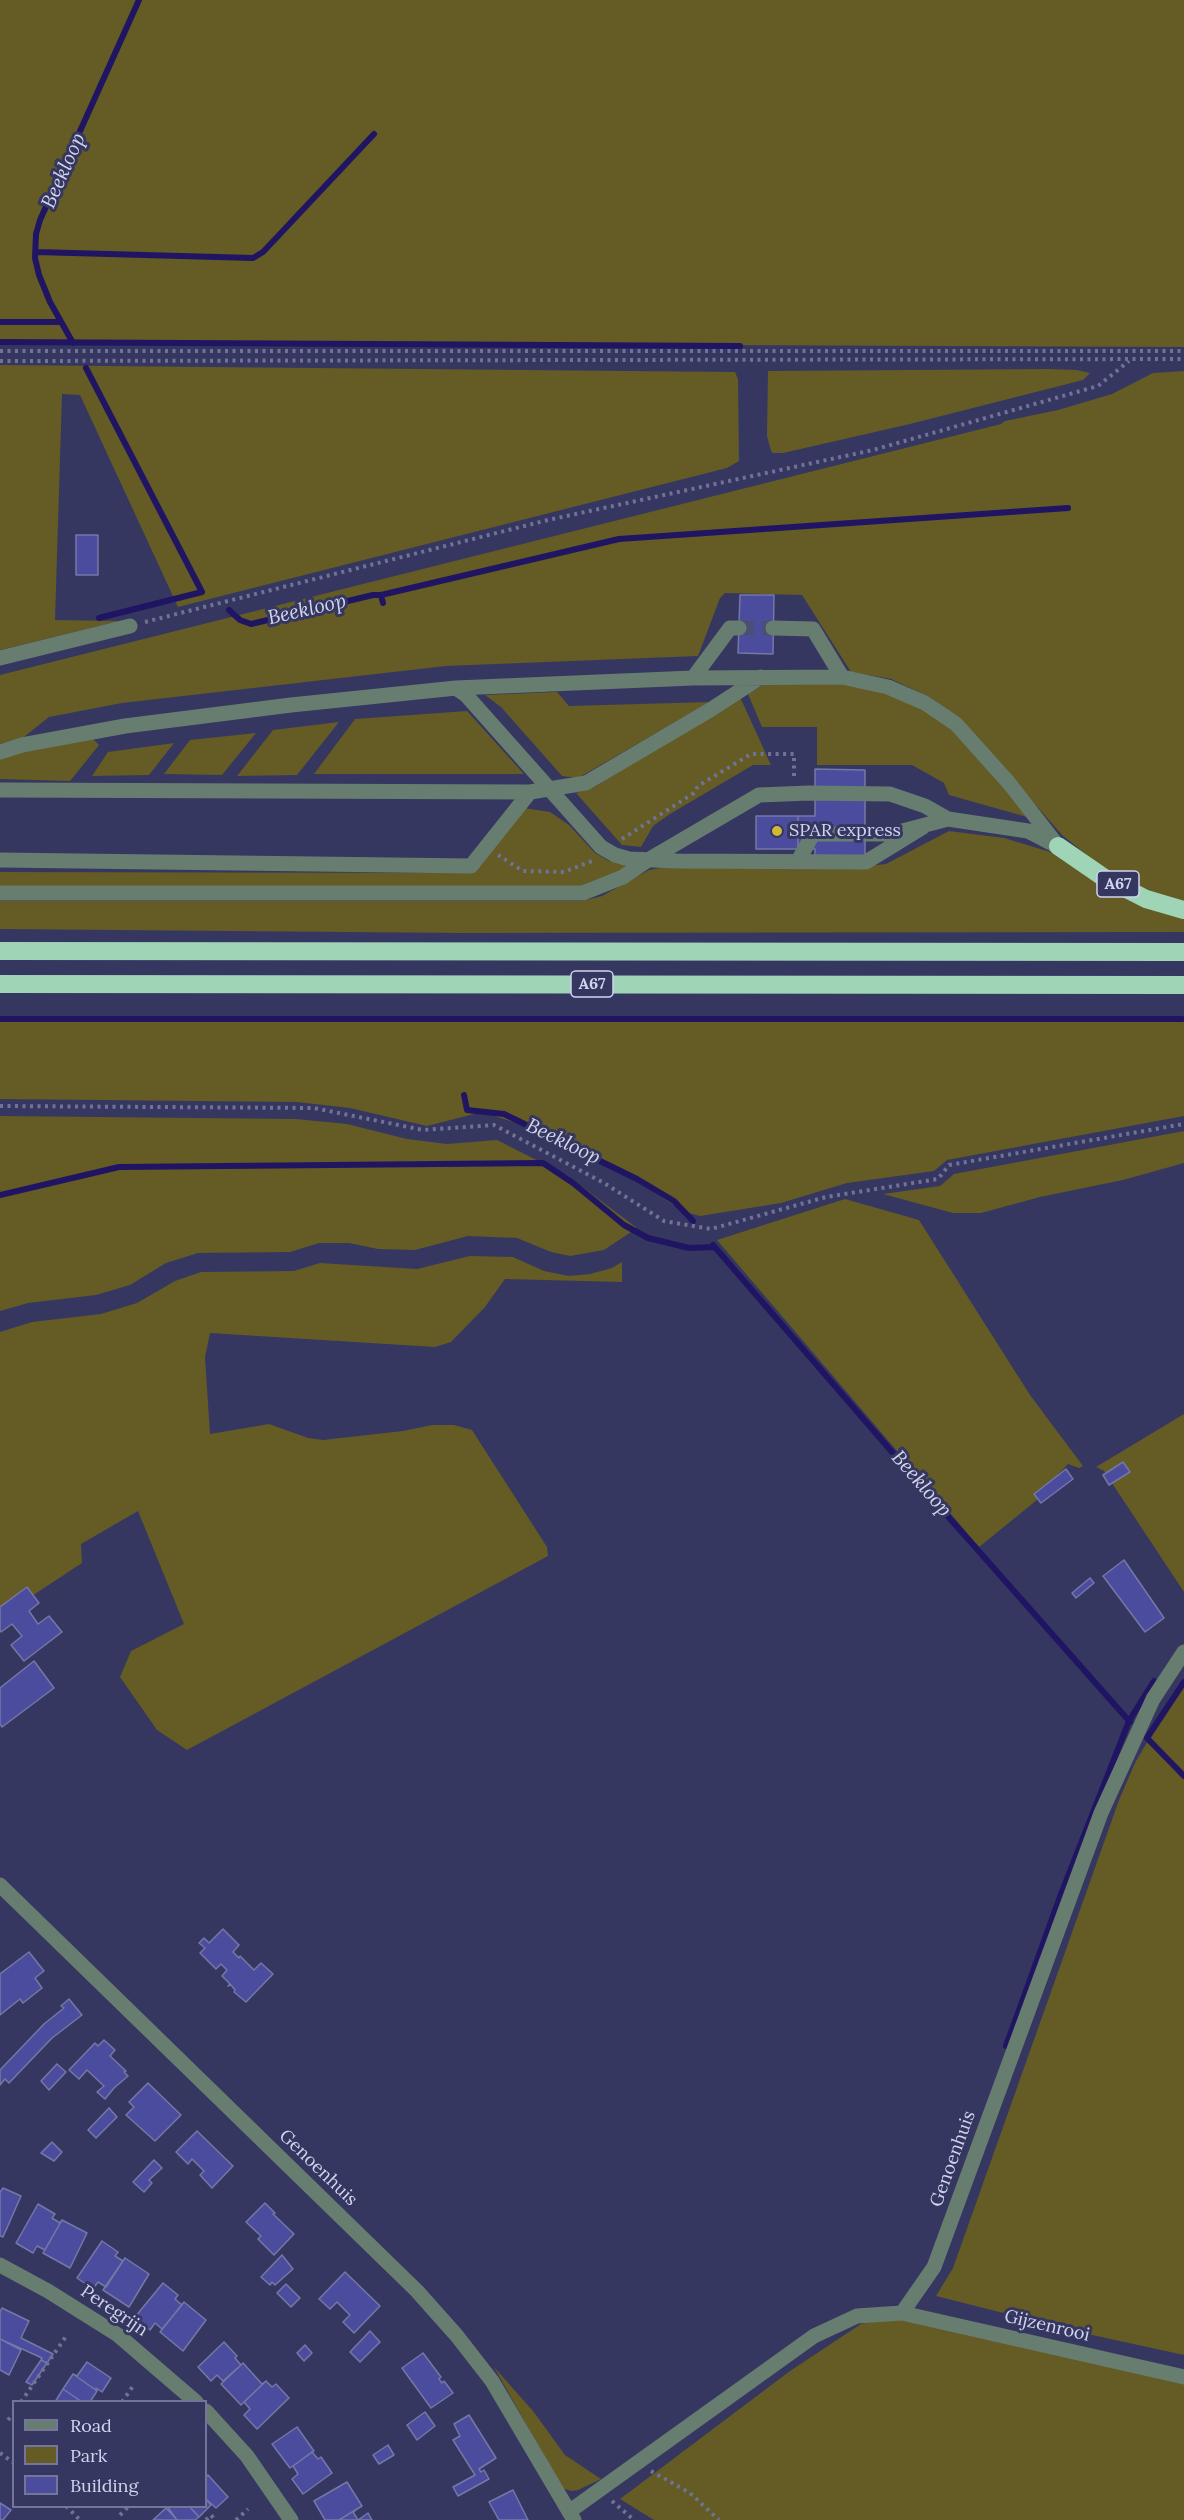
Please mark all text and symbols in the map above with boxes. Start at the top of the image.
water label: Beekloop [37,130,91,212]
water label: Beekloop [265,589,349,631]
place label: SPAR express [789,820,901,842]
marker: SPAR express [770,824,784,838]
road number: A67 [1097,871,1139,897]
road number: A67 [571,971,613,997]
water label: Beekloop [522,1114,604,1170]
water label: Beekloop [886,1446,956,1522]
street label: Genoenhuis [926,2108,980,2210]
street label: Genoenhuis [274,2125,362,2211]
street label: Peregrijn [76,2281,152,2341]
street label: Gijzenrooi [1002,2306,1092,2346]
legend [12,2400,207,2508]
text: Road [70,2414,112,2437]
text: Park [70,2444,107,2467]
text: Building [70,2474,138,2497]

